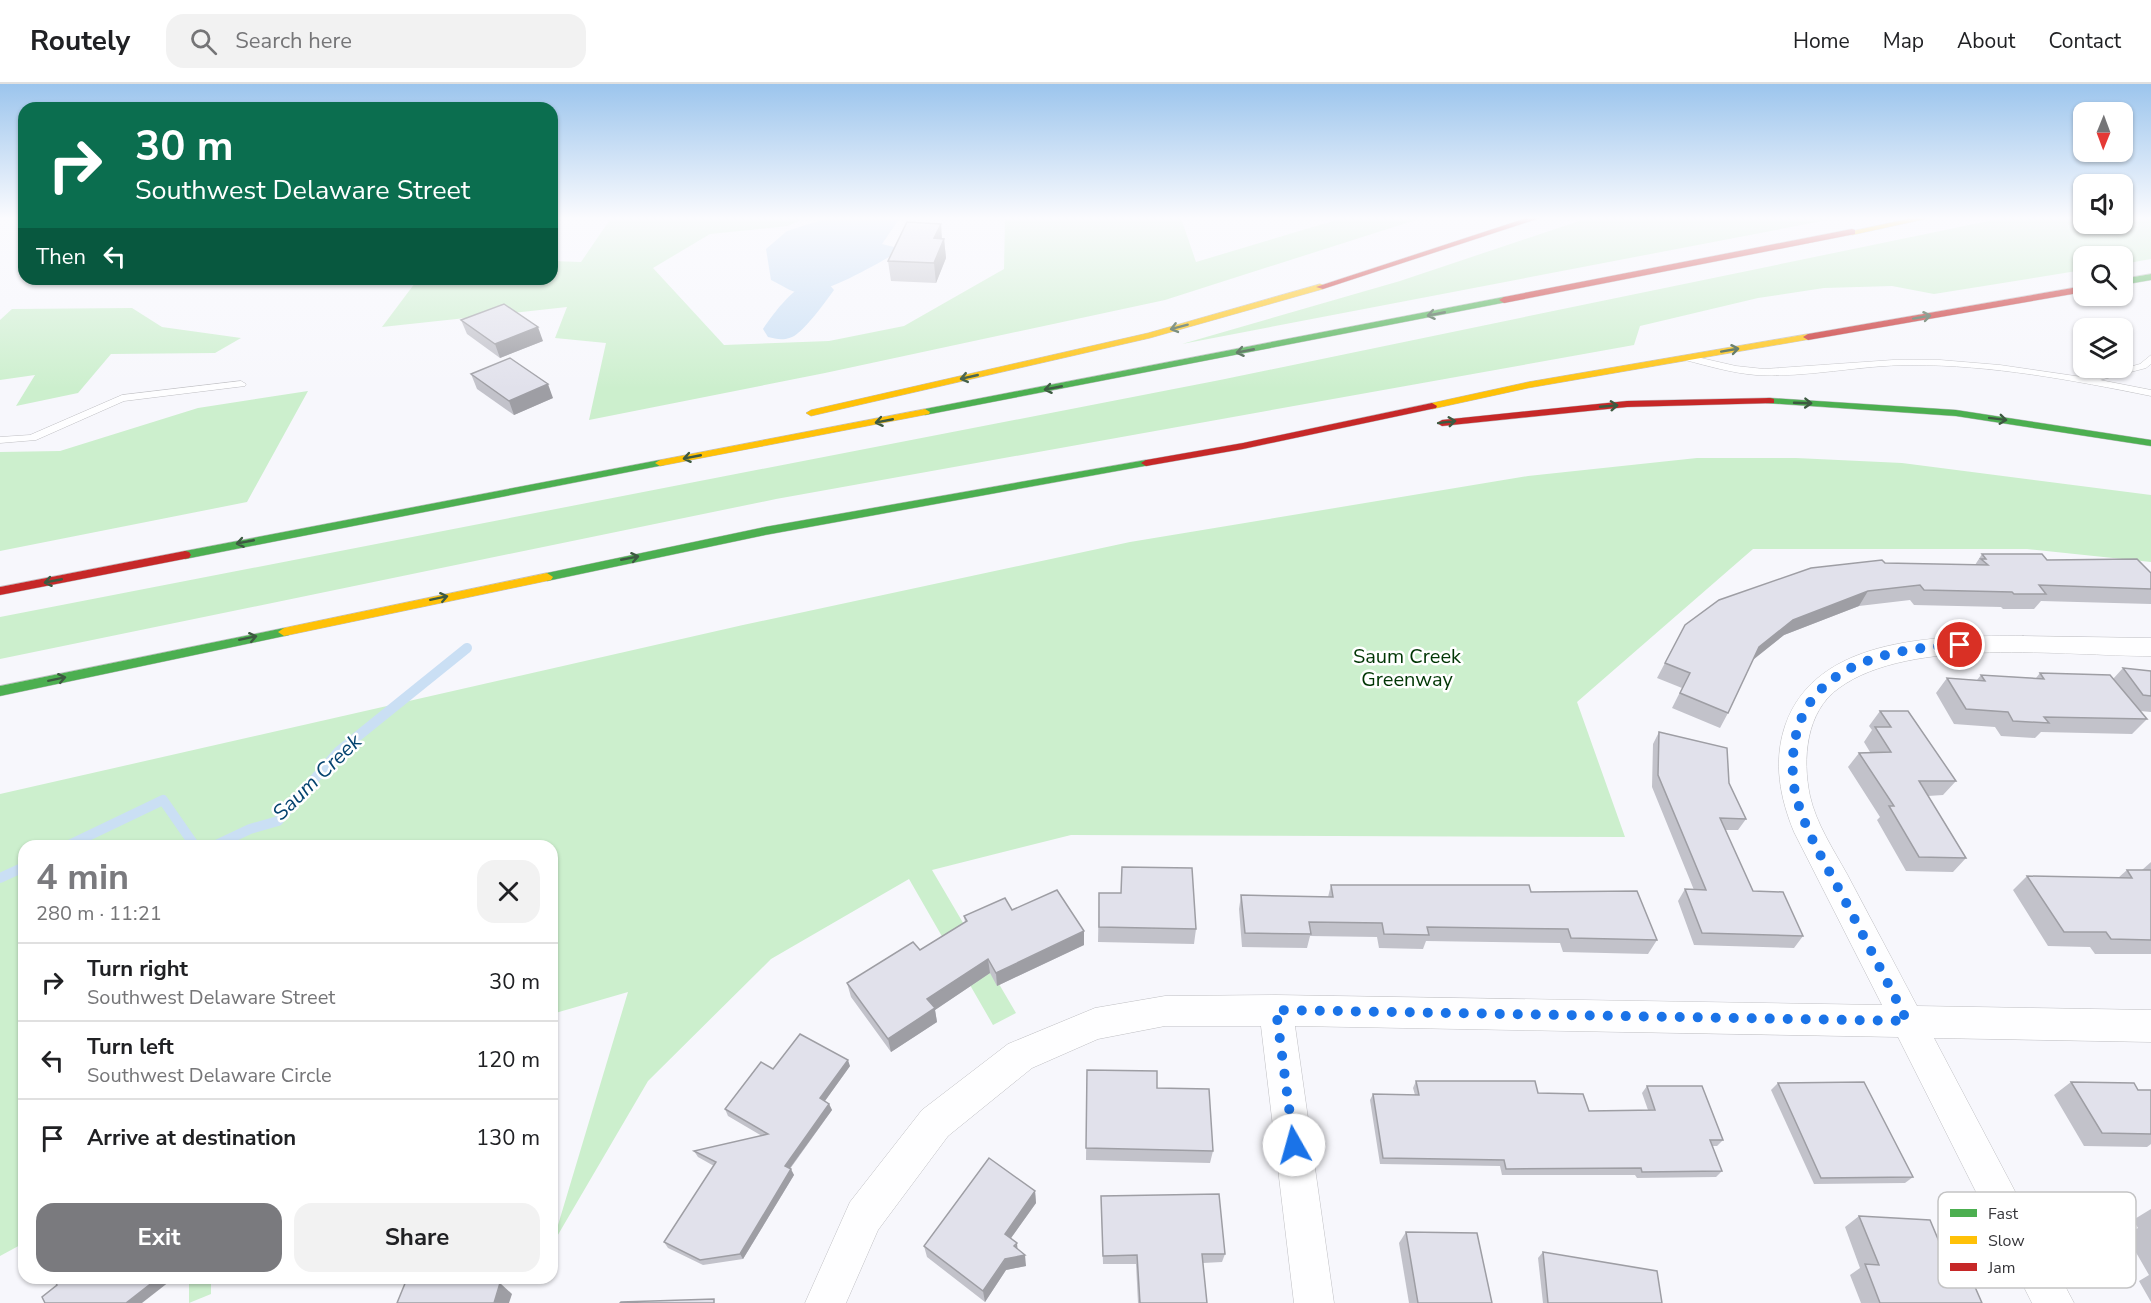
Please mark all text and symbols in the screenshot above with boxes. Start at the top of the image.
search box [166,14,586,68]
text: Routely [30,22,130,60]
icon: search [187,25,220,58]
text: Search here [235,26,352,56]
text: Home [1793,27,1850,55]
text: Map [1883,27,1924,55]
text: About [1957,27,2015,55]
text: Contact [2048,27,2121,55]
north arrow [2073,102,2133,162]
map controls [2073,102,2133,378]
text: 30 m [135,118,234,175]
icon: right [36,126,114,204]
text: Southwest Delaware Street [135,172,470,209]
button: sound [2073,174,2133,234]
icon: left [98,240,131,273]
text: Then [36,242,86,272]
button: search [2073,246,2133,306]
one-way arrow [1427,309,1446,320]
one-way arrow [1912,311,1932,322]
button: layers [2073,318,2133,378]
one-way arrow [1170,322,1189,334]
one-way arrow [1720,344,1740,355]
one-way arrow [1235,346,1255,357]
one-way arrow [959,371,978,383]
one-way arrow [1044,383,1064,394]
one-way arrow [1793,397,1813,408]
one-way arrow [1598,400,1618,411]
one-way arrow [1987,413,2007,424]
one-way arrow [875,416,894,427]
one-way arrow [1437,417,1457,428]
one-way arrow [683,452,703,463]
one-way arrow [235,537,254,549]
one-way arrow [619,552,639,563]
one-way arrow [44,576,64,587]
one-way arrow [428,592,448,603]
pin [1934,619,1985,670]
icon: arrive [1943,628,1976,661]
one-way arrow [238,632,257,643]
park label: Saum Creek Greenway [1353,643,1462,693]
one-way arrow [47,673,66,684]
water label: Saum Creek [266,727,368,827]
text: 4 min [36,853,129,902]
button: close [477,860,540,923]
text: 280 m · 11:21 [36,900,162,927]
text: Turn right [87,954,188,984]
icon: right [36,966,69,999]
text: 30 m [489,967,540,997]
text: Southwest Delaware Street [87,984,335,1011]
text: Turn left [87,1032,174,1062]
icon: left [36,1044,69,1077]
text: 120 m [476,1045,540,1075]
text: Southwest Delaware Circle [87,1062,332,1089]
position arrow [1262,1113,1326,1177]
icon: arrive [36,1122,69,1155]
text: Arrive at destination [87,1123,296,1153]
text: 130 m [476,1123,540,1153]
legend [1938,1192,2136,1288]
button: Exit [36,1203,282,1272]
button: Share [294,1203,540,1272]
text: Fast [1988,1203,2019,1225]
text: Slow [1988,1230,2025,1252]
text: Jam [1987,1257,2015,1279]

